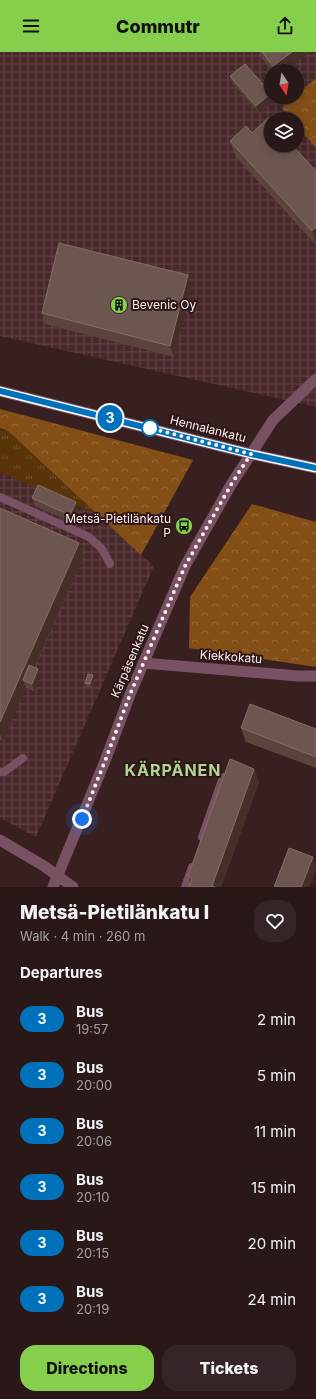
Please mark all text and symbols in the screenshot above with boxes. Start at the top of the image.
icon: menu [20,15,42,37]
icon: share [274,15,296,37]
text: Commutr [116,16,200,37]
north arrow [264,64,304,104]
map controls [264,64,304,152]
button: layers [264,112,304,152]
building icon: Bevenic Oy [109,295,129,315]
place label: Bevenic Oy [132,297,197,312]
line badge: 3 [97,405,123,431]
text: 3 [105,409,115,426]
street label: Hennalankatu [169,412,248,445]
unlabelled marker [141,419,159,437]
place label: Metsä-Pietilänkatu P [65,511,171,540]
bus stop icon: Metsä-Pietilänkatu P [174,516,194,536]
street label: Kärpäsenkatu [107,622,152,700]
street label: Kiekkokatu [199,647,263,666]
district label: KÄRPÄNEN [124,760,222,780]
your location [72,809,92,829]
button: heart [254,900,296,942]
text: Metsä-Pietilänkatu I [20,901,209,924]
text: Walk · 4 min · 260 m [20,928,145,944]
text: Departures [20,963,102,982]
text: Bus [76,1002,104,1021]
text: 3 [37,1010,47,1027]
text: 2 min [257,1010,296,1029]
text: 19:57 [76,1021,108,1037]
text: Bus [76,1058,104,1077]
text: 3 [37,1066,47,1083]
text: 5 min [257,1066,296,1085]
text: 20:00 [76,1077,112,1093]
text: Bus [76,1114,104,1133]
text: 3 [37,1122,47,1139]
text: 11 min [254,1122,296,1141]
text: 20:06 [76,1133,112,1149]
text: Bus [76,1170,104,1189]
text: 3 [37,1178,47,1195]
text: 15 min [251,1178,296,1197]
text: 20:10 [76,1189,109,1205]
text: Bus [76,1226,104,1245]
text: 3 [37,1234,47,1251]
text: 20 min [248,1234,296,1253]
text: 20:15 [76,1245,109,1261]
text: Bus [76,1282,104,1301]
text: 3 [37,1290,47,1307]
text: 24 min [248,1290,296,1309]
text: 20:19 [76,1301,109,1317]
button: Directions [20,1345,154,1391]
button: Tickets [162,1345,296,1391]

